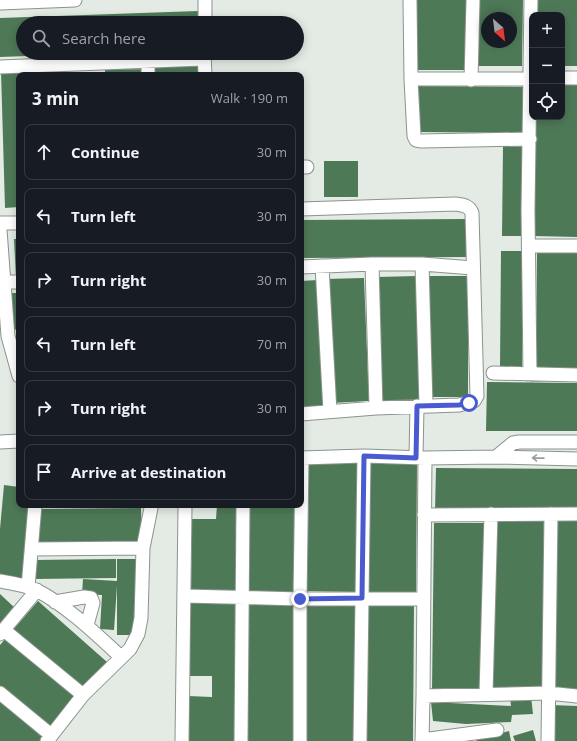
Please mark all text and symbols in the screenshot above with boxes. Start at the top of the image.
north arrow [481,12,517,48]
map controls [529,12,565,120]
button: + [529,12,565,48]
search box [16,16,304,60]
icon: search [30,27,52,49]
text: Search here [62,28,146,48]
button: − [529,48,565,84]
button: locate [529,84,565,120]
text: 3 min [32,87,79,110]
text: Walk · 190 m [211,89,288,107]
icon: ahead [33,141,55,163]
text: Continue [71,142,139,162]
text: 30 m [257,143,287,161]
icon: left [33,205,55,227]
text: Turn left [71,206,136,226]
text: 30 m [257,207,287,225]
icon: right [33,269,55,291]
text: Turn right [71,270,146,290]
text: 30 m [257,271,287,289]
icon: left [33,333,55,355]
text: Turn left [71,334,136,354]
text: 70 m [257,335,287,353]
route start [460,394,478,412]
icon: right [33,397,55,419]
text: Turn right [71,398,146,418]
text: 30 m [257,399,287,417]
one-way arrow [532,454,545,462]
icon: arrive [33,461,55,483]
text: Arrive at destination [71,462,226,482]
route end [291,590,309,608]

